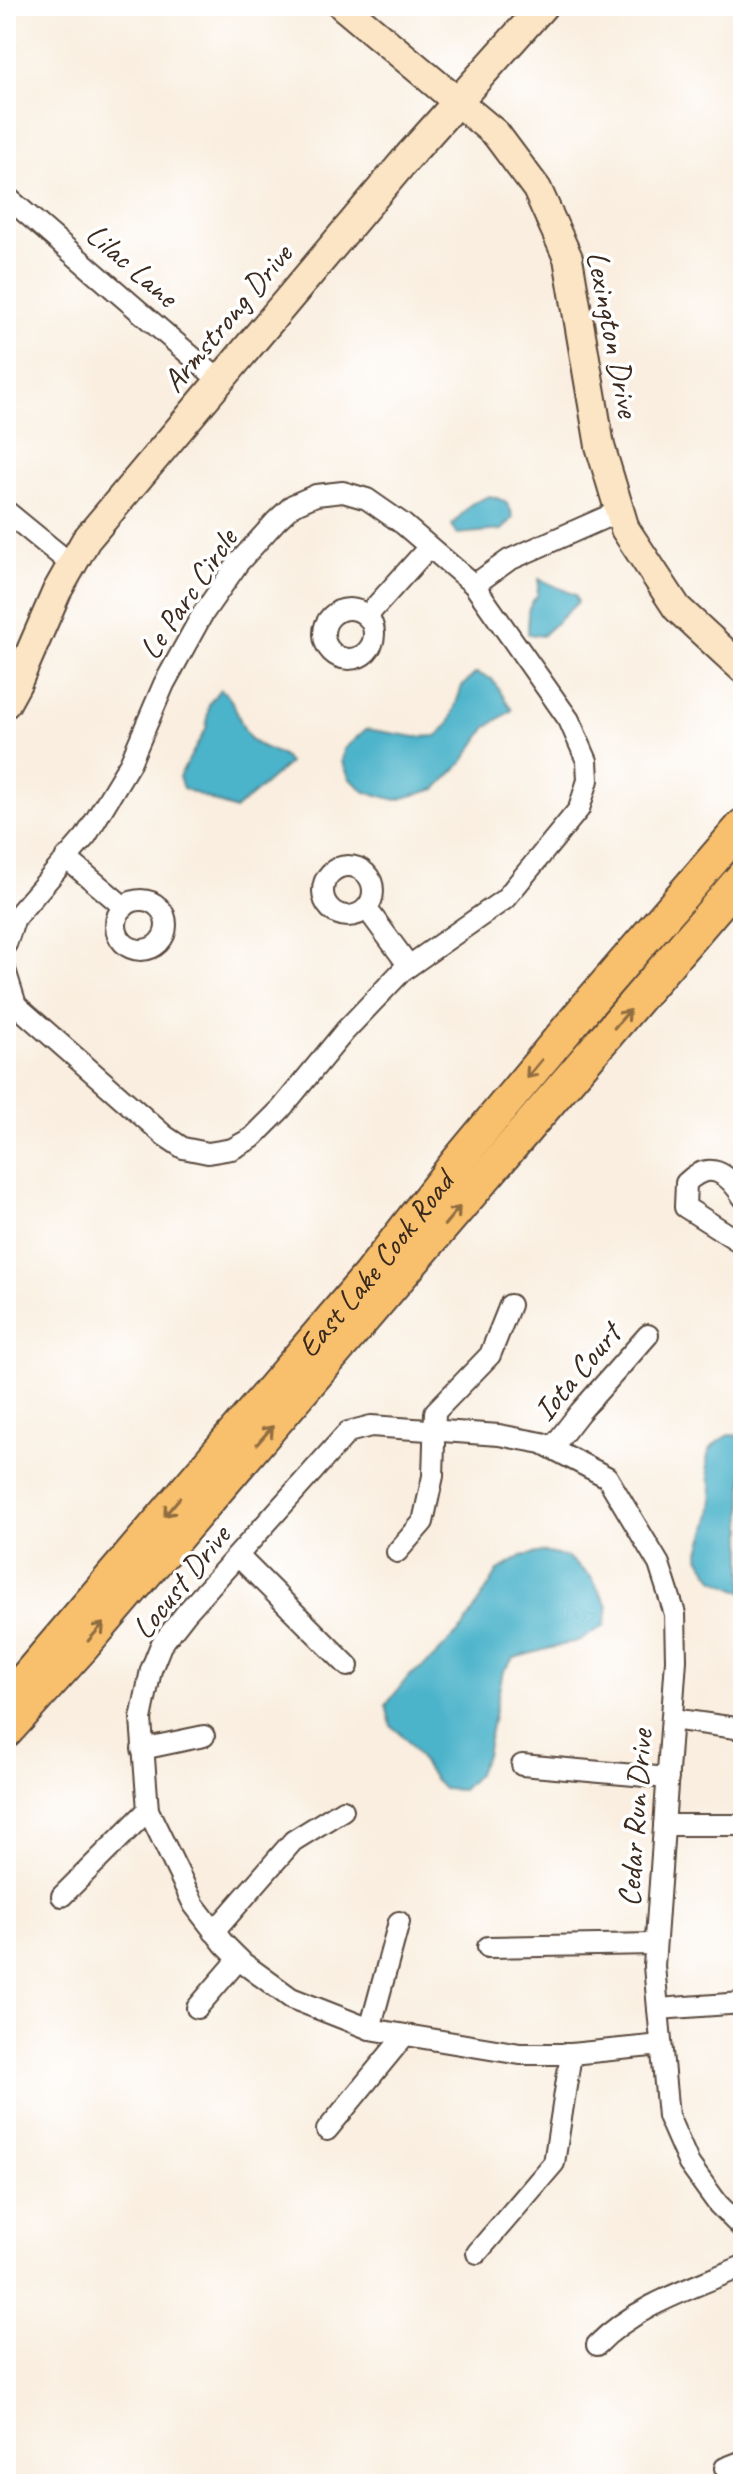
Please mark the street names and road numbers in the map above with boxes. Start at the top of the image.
street label: Lilac Lane [78,214,188,318]
street label: Armstrong Drive [153,233,303,401]
street label: Lexington Drive [577,248,650,423]
street label: Le Parc Circle [130,519,248,667]
street label: East Lake Cook Road [288,1159,466,1365]
street label: Iota Court [524,1311,633,1429]
street label: Locust Drive [123,1515,241,1647]
street label: Cedar Run Drive [608,1726,662,1908]

